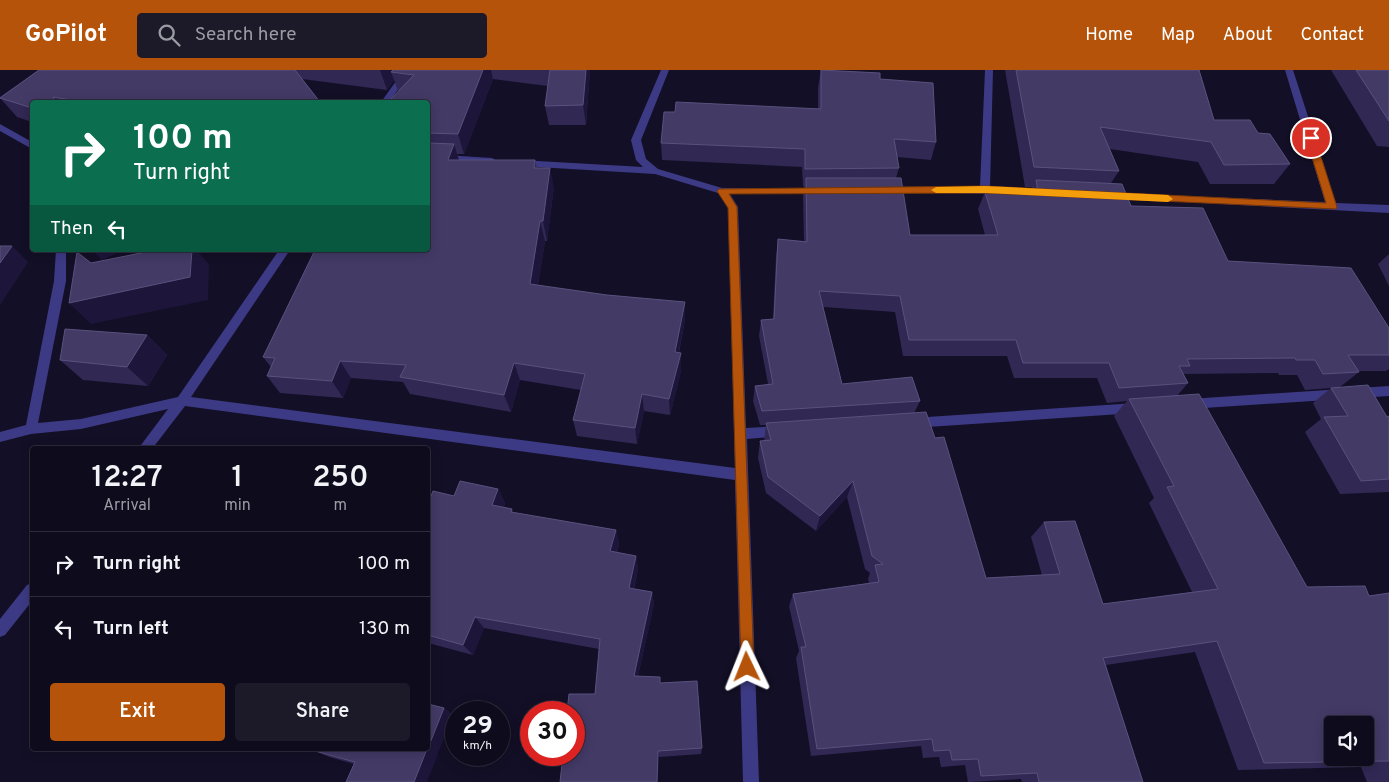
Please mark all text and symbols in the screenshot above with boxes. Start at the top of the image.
search box [137,13,487,58]
text: GoPilot [25,20,107,50]
icon: search [155,21,183,49]
text: Search here [195,23,296,47]
text: Home [1085,24,1133,47]
text: Map [1161,24,1195,47]
text: About [1223,24,1272,47]
text: Contact [1300,24,1364,47]
text: 100 m [133,117,233,161]
pin [1290,117,1332,159]
icon: right [50,120,115,185]
icon: arrive [1297,124,1325,152]
text: Turn right [133,160,230,187]
icon: left [103,215,131,243]
text: Then [50,217,93,241]
text: 12:27 [91,460,163,497]
text: 1 [232,460,243,497]
text: 250 [312,460,369,497]
text: Arrival [103,496,151,516]
text: min [224,496,251,516]
text: m [334,496,347,516]
icon: right [50,550,78,578]
text: Turn right [93,552,181,576]
text: 100 m [358,552,410,576]
icon: left [50,615,78,643]
text: Turn left [93,617,169,641]
text: 130 m [359,617,410,641]
position arrow [720,640,772,692]
button: Exit [50,683,225,741]
button: Share [235,683,410,741]
speed limit sign: 30 [520,701,585,766]
text: 29 [462,711,493,743]
map controls [1324,716,1374,766]
button: sound [1324,716,1374,766]
text: km/h [463,738,492,754]

